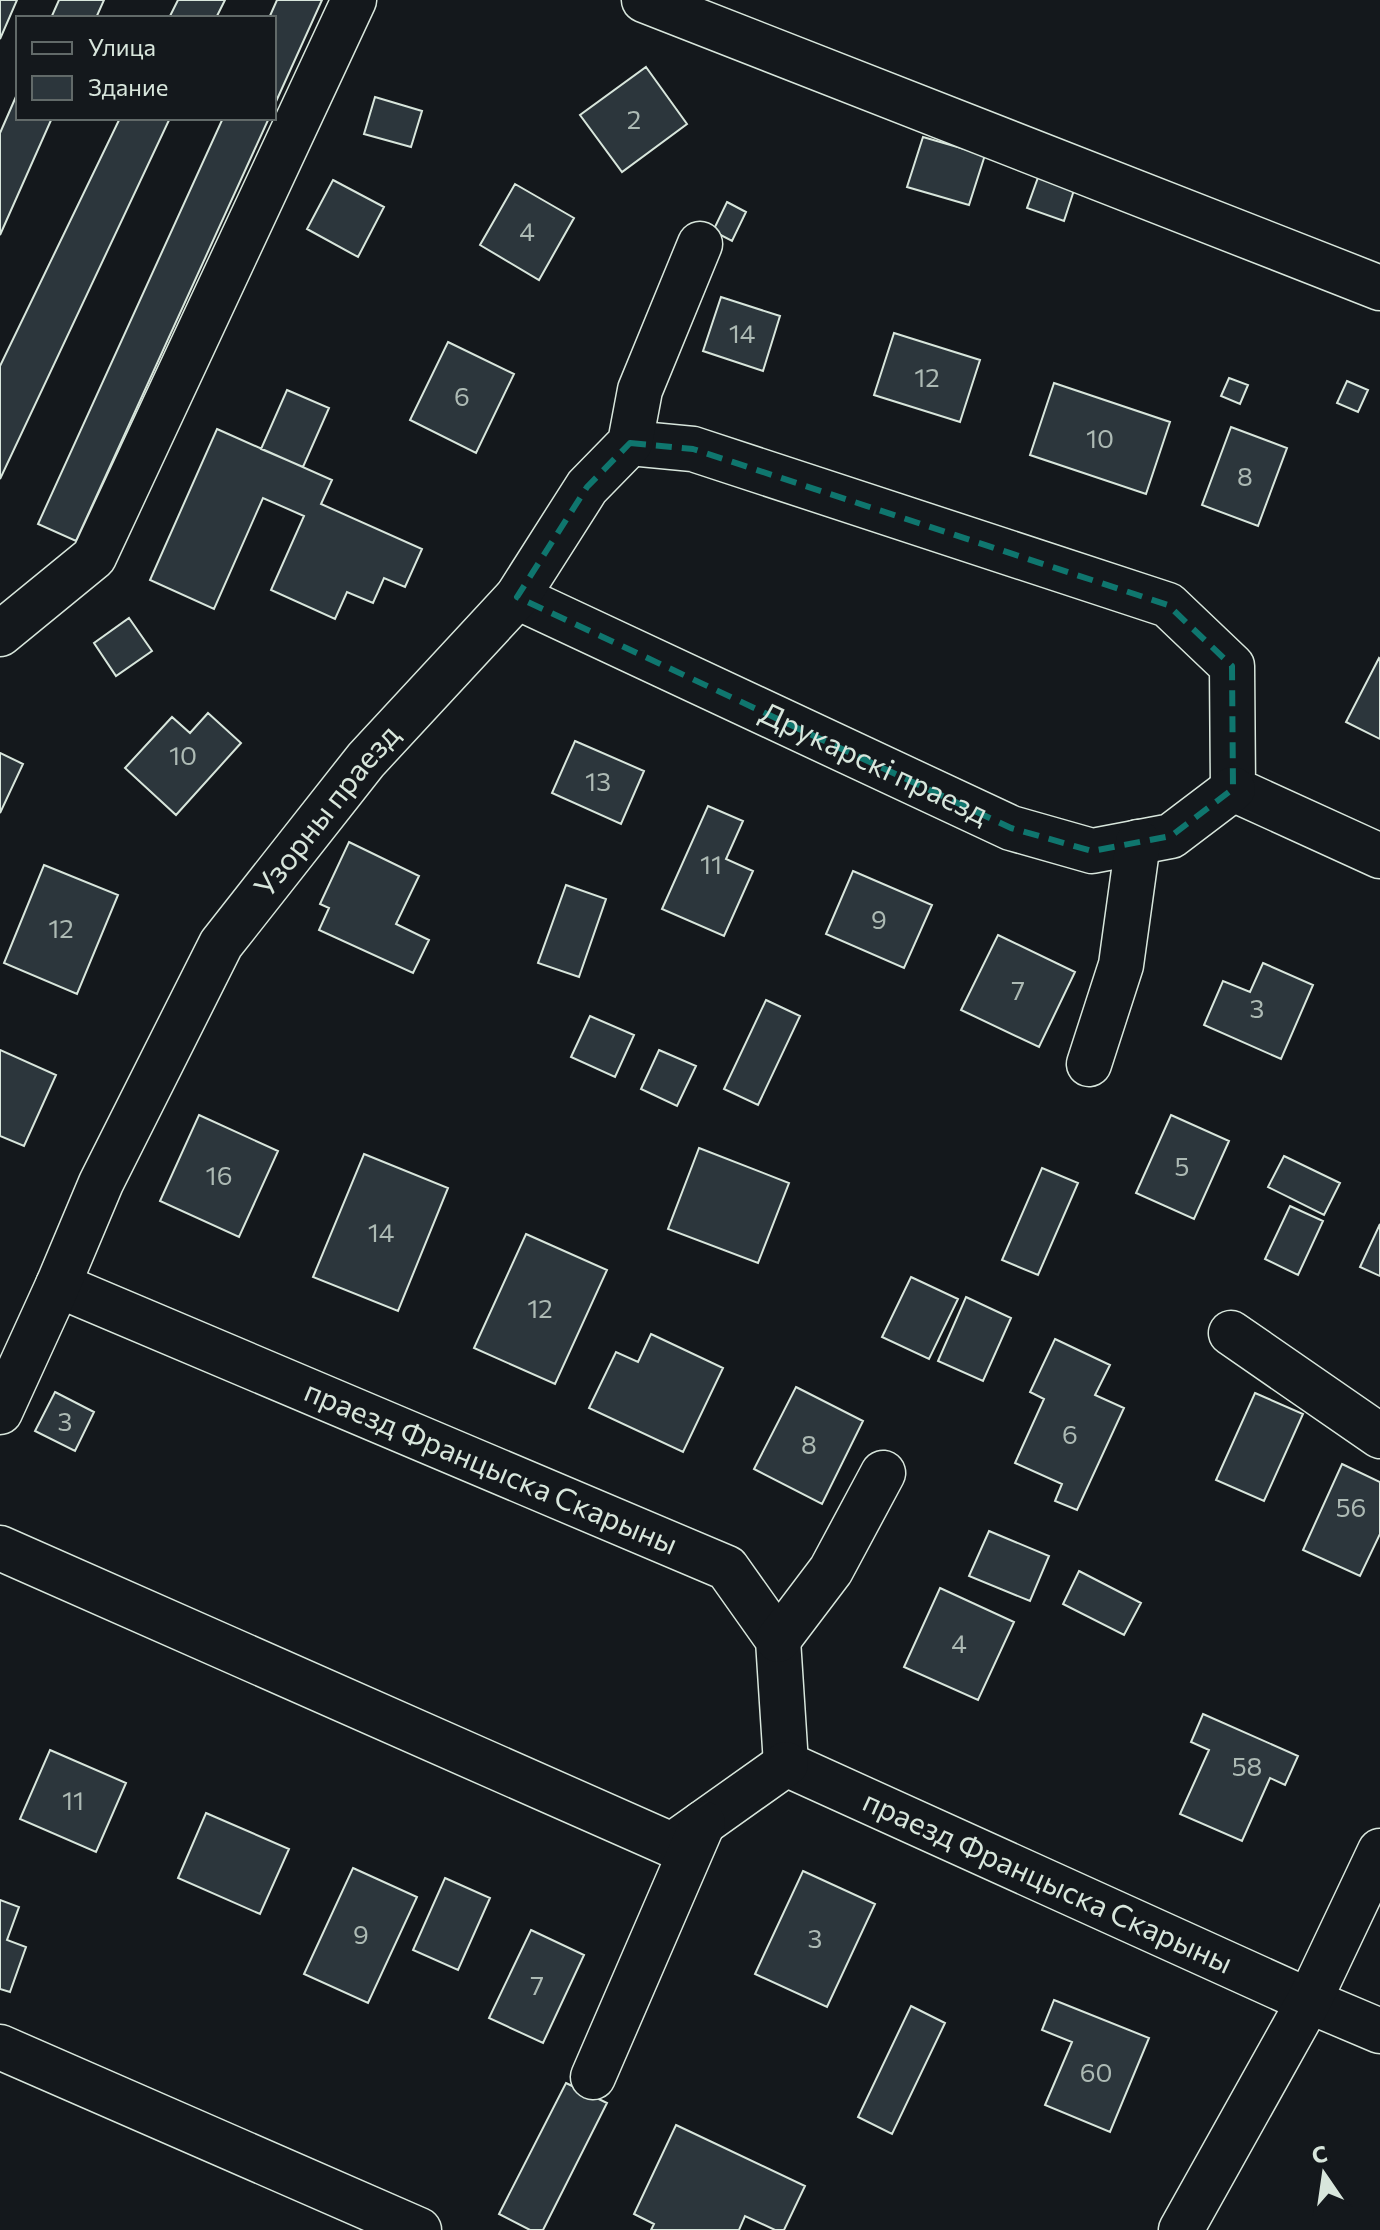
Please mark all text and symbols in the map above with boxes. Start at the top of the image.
legend [16,16,276,120]
text: Улица [88,32,156,61]
text: Здание [88,72,168,101]
house number: 2 [627,103,641,134]
house number: 4 [519,215,535,246]
house number: 14 [729,317,755,348]
house number: 12 [914,361,940,392]
house number: 6 [454,380,470,411]
house number: 10 [1086,422,1114,453]
house number: 8 [1237,460,1253,491]
street label: Друкарскі праезд [755,692,995,831]
street label: Узорны праезд [245,715,406,903]
house number: 10 [169,739,197,770]
house number: 13 [585,765,611,796]
house number: 11 [700,848,722,879]
house number: 9 [871,903,887,934]
house number: 12 [48,912,74,943]
house number: 7 [1011,974,1025,1005]
house number: 3 [1250,992,1264,1023]
house number: 5 [1175,1150,1189,1181]
house number: 16 [206,1159,232,1190]
house number: 14 [368,1216,394,1247]
house number: 12 [527,1292,553,1323]
street label: праезд Францыска Скарыны [300,1371,684,1561]
house number: 3 [58,1405,72,1436]
house number: 6 [1062,1418,1078,1449]
house number: 8 [801,1428,817,1459]
house number: 56 [1336,1491,1366,1522]
house number: 4 [951,1627,967,1658]
house number: 58 [1232,1750,1262,1781]
street label: праезд Францыска Скарыны [858,1781,1239,1980]
house number: 11 [62,1784,84,1815]
house number: 9 [353,1918,369,1949]
house number: 3 [808,1922,822,1953]
house number: 7 [530,1969,544,2000]
house number: 60 [1080,2056,1112,2087]
north arrow [1284,2134,1364,2214]
text: С [1309,2139,1330,2169]

